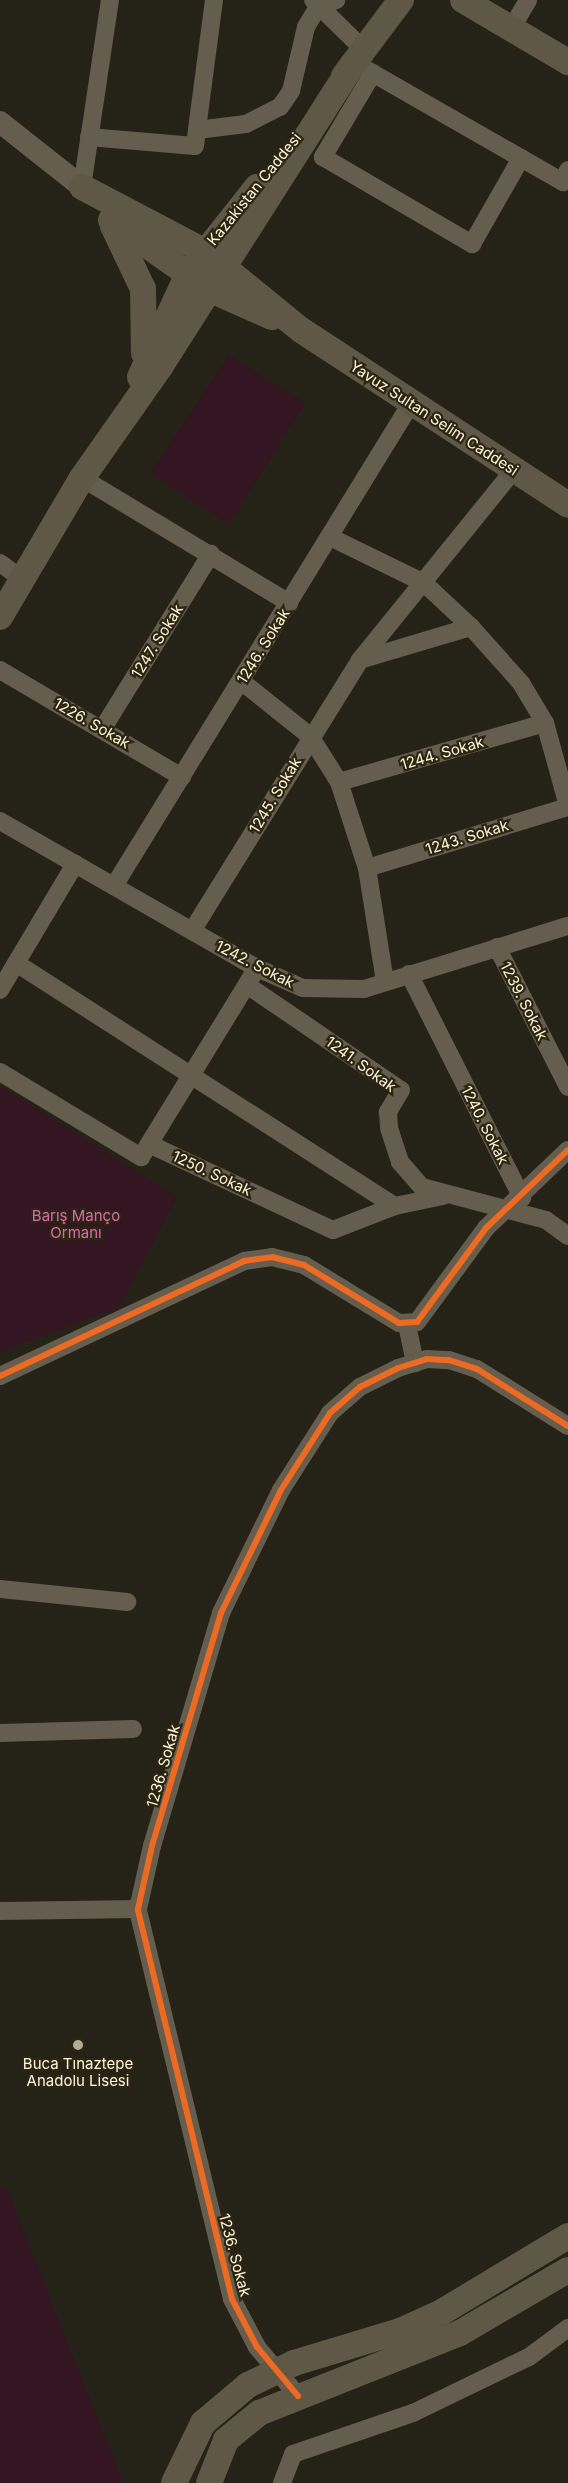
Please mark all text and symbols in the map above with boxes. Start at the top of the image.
street label: Kazakistan Caddesi [203,129,305,249]
street label: Yavuz Sultan Selim Caddesi [346,357,522,479]
street label: 1247. Sokak [127,601,187,681]
street label: 1246. Sokak [233,605,293,687]
street label: 1226. Sokak [51,694,133,752]
street label: 1244. Sokak [398,733,486,773]
street label: 1245. Sokak [245,754,305,836]
street label: 1243. Sokak [423,816,511,858]
street label: 1242. Sokak [213,936,297,992]
street label: 1239. Sokak [497,959,551,1043]
street label: 1241. Sokak [322,1032,400,1096]
street label: 1240. Sokak [457,1083,513,1167]
street label: 1250. Sokak [169,1147,255,1199]
park label: Barış Manço Ormanı [32,1206,120,1241]
street label: 1236. Sokak [143,1722,183,1810]
marker: Buca Tınaztepe Anadolu Lisesi [71,2038,85,2052]
place label: Buca Tınaztepe Anadolu Lisesi [23,2054,133,2089]
street label: 1236. Sokak [215,2211,255,2299]

